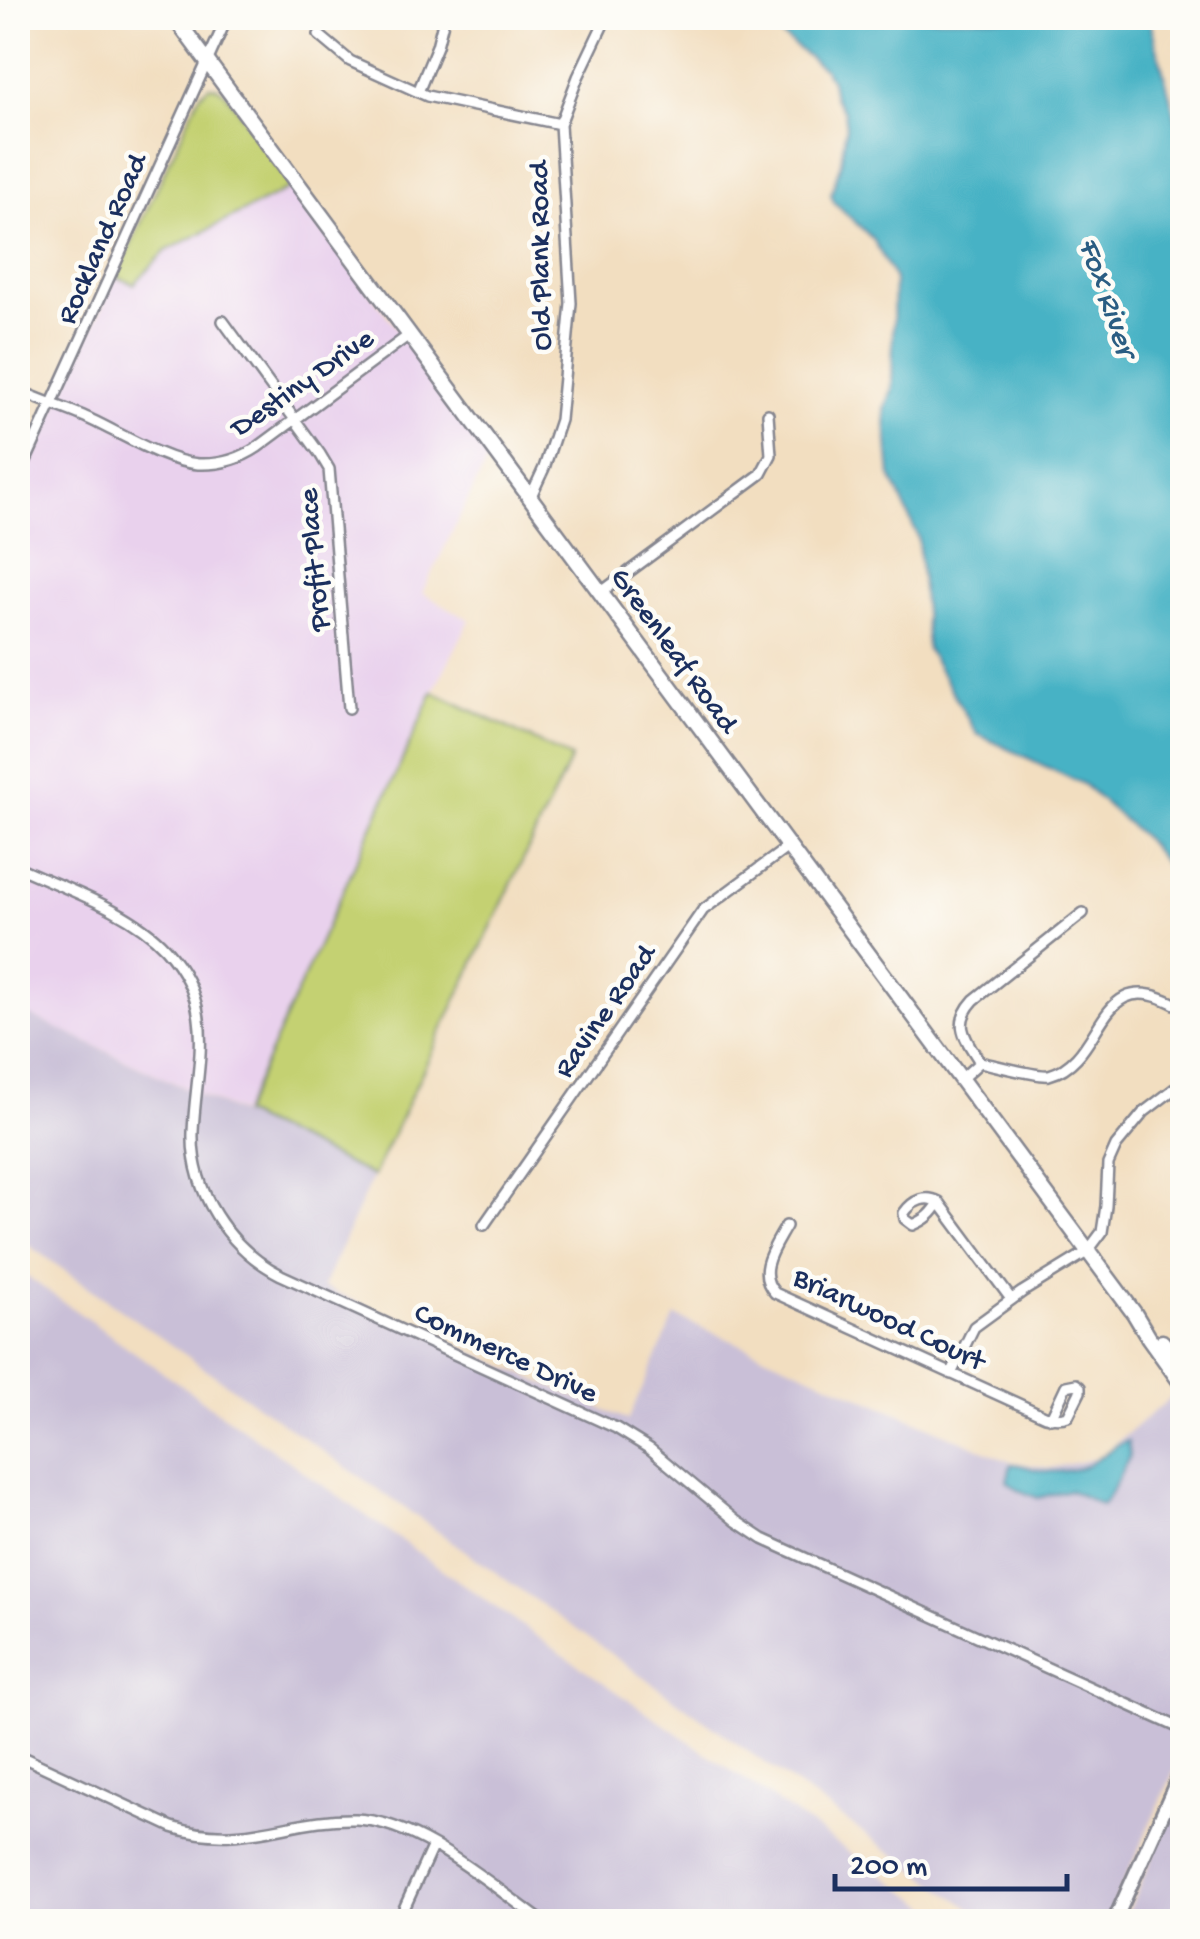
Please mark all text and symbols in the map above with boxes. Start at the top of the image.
street label: Rockland Road [51,147,158,330]
street label: Old Plank Road [523,159,562,351]
water label: Fox River [1067,233,1145,367]
street label: Destiny Drive [224,322,382,448]
street label: Profit Place [293,486,340,633]
street label: Greenleaf Road [601,562,745,743]
street label: Ravine Road [548,937,667,1086]
street label: Briarwood Court [786,1261,992,1382]
street label: Commerce Drive [408,1297,603,1413]
scale bar [835,1829,1068,1891]
text: 200 m [850,1851,927,1886]

